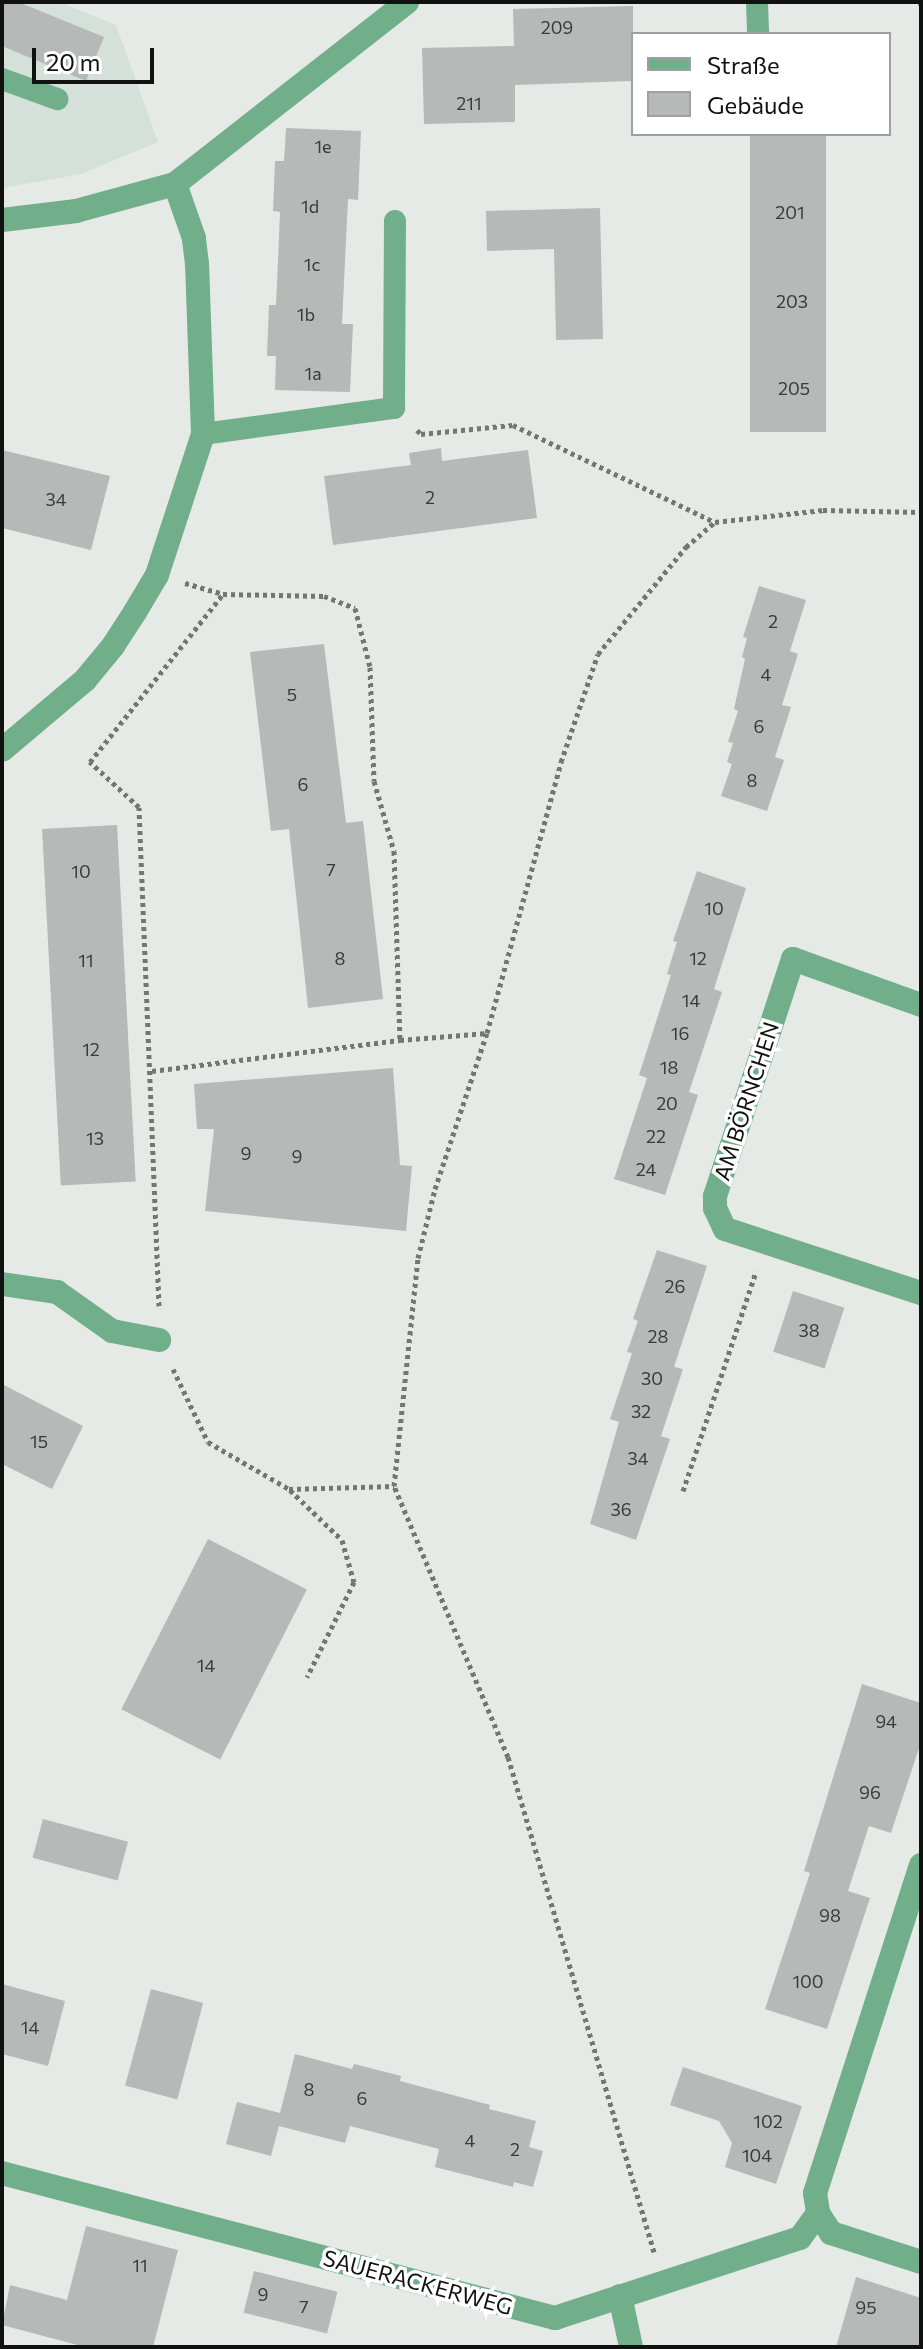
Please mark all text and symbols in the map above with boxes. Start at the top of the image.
house number: 209 [541,16,573,38]
scale bar [36,32,158,82]
legend [631,32,891,136]
text: 20 m [46,47,100,76]
text: Straße [707,50,780,79]
text: Gebäude [707,90,804,119]
house number: 211 [456,92,482,114]
house number: 1e [314,135,332,157]
house number: 1d [301,195,319,217]
house number: 201 [775,201,805,223]
house number: 1c [304,253,320,275]
house number: 203 [776,290,808,312]
house number: 1b [297,303,315,325]
house number: 1a [304,362,322,384]
house number: 205 [778,377,810,399]
house number: 2 [425,486,435,508]
house number: 34 [45,488,67,510]
house number: 2 [768,610,778,632]
house number: 4 [761,663,771,685]
house number: 5 [287,683,297,705]
house number: 6 [754,715,764,737]
house number: 8 [747,769,757,791]
house number: 6 [298,773,308,795]
house number: 7 [326,858,336,880]
house number: 10 [71,860,91,882]
house number: 10 [704,897,724,919]
house number: 8 [335,947,345,969]
house number: 12 [689,947,707,969]
house number: 11 [78,949,94,971]
house number: 14 [682,989,700,1011]
street label: AM BÖRNCHEN [708,1018,784,1184]
house number: 16 [671,1022,689,1044]
house number: 12 [82,1038,100,1060]
house number: 18 [660,1056,678,1078]
house number: 20 [656,1092,678,1114]
house number: 22 [646,1125,666,1147]
house number: 13 [86,1127,104,1149]
house number: 9 [241,1142,251,1164]
house number: 9 [292,1145,302,1167]
house number: 24 [636,1158,656,1180]
house number: 26 [665,1275,685,1297]
house number: 38 [798,1319,820,1341]
house number: 28 [648,1325,668,1347]
house number: 30 [641,1367,663,1389]
house number: 32 [631,1400,651,1422]
house number: 15 [30,1430,48,1452]
house number: 34 [627,1447,649,1469]
house number: 36 [610,1498,632,1520]
house number: 14 [197,1654,215,1676]
house number: 94 [875,1710,897,1732]
house number: 96 [859,1781,881,1803]
house number: 98 [819,1904,841,1926]
house number: 100 [792,1970,824,1992]
house number: 14 [21,2016,39,2038]
house number: 8 [304,2078,314,2100]
house number: 6 [357,2087,367,2109]
house number: 102 [753,2110,783,2132]
house number: 4 [465,2129,475,2151]
house number: 2 [510,2138,520,2160]
house number: 104 [742,2144,772,2166]
street label: SAUERACKERWEG [321,2244,515,2320]
house number: 11 [132,2254,148,2276]
house number: 9 [258,2283,268,2305]
house number: 7 [299,2295,309,2317]
house number: 95 [855,2296,877,2318]

